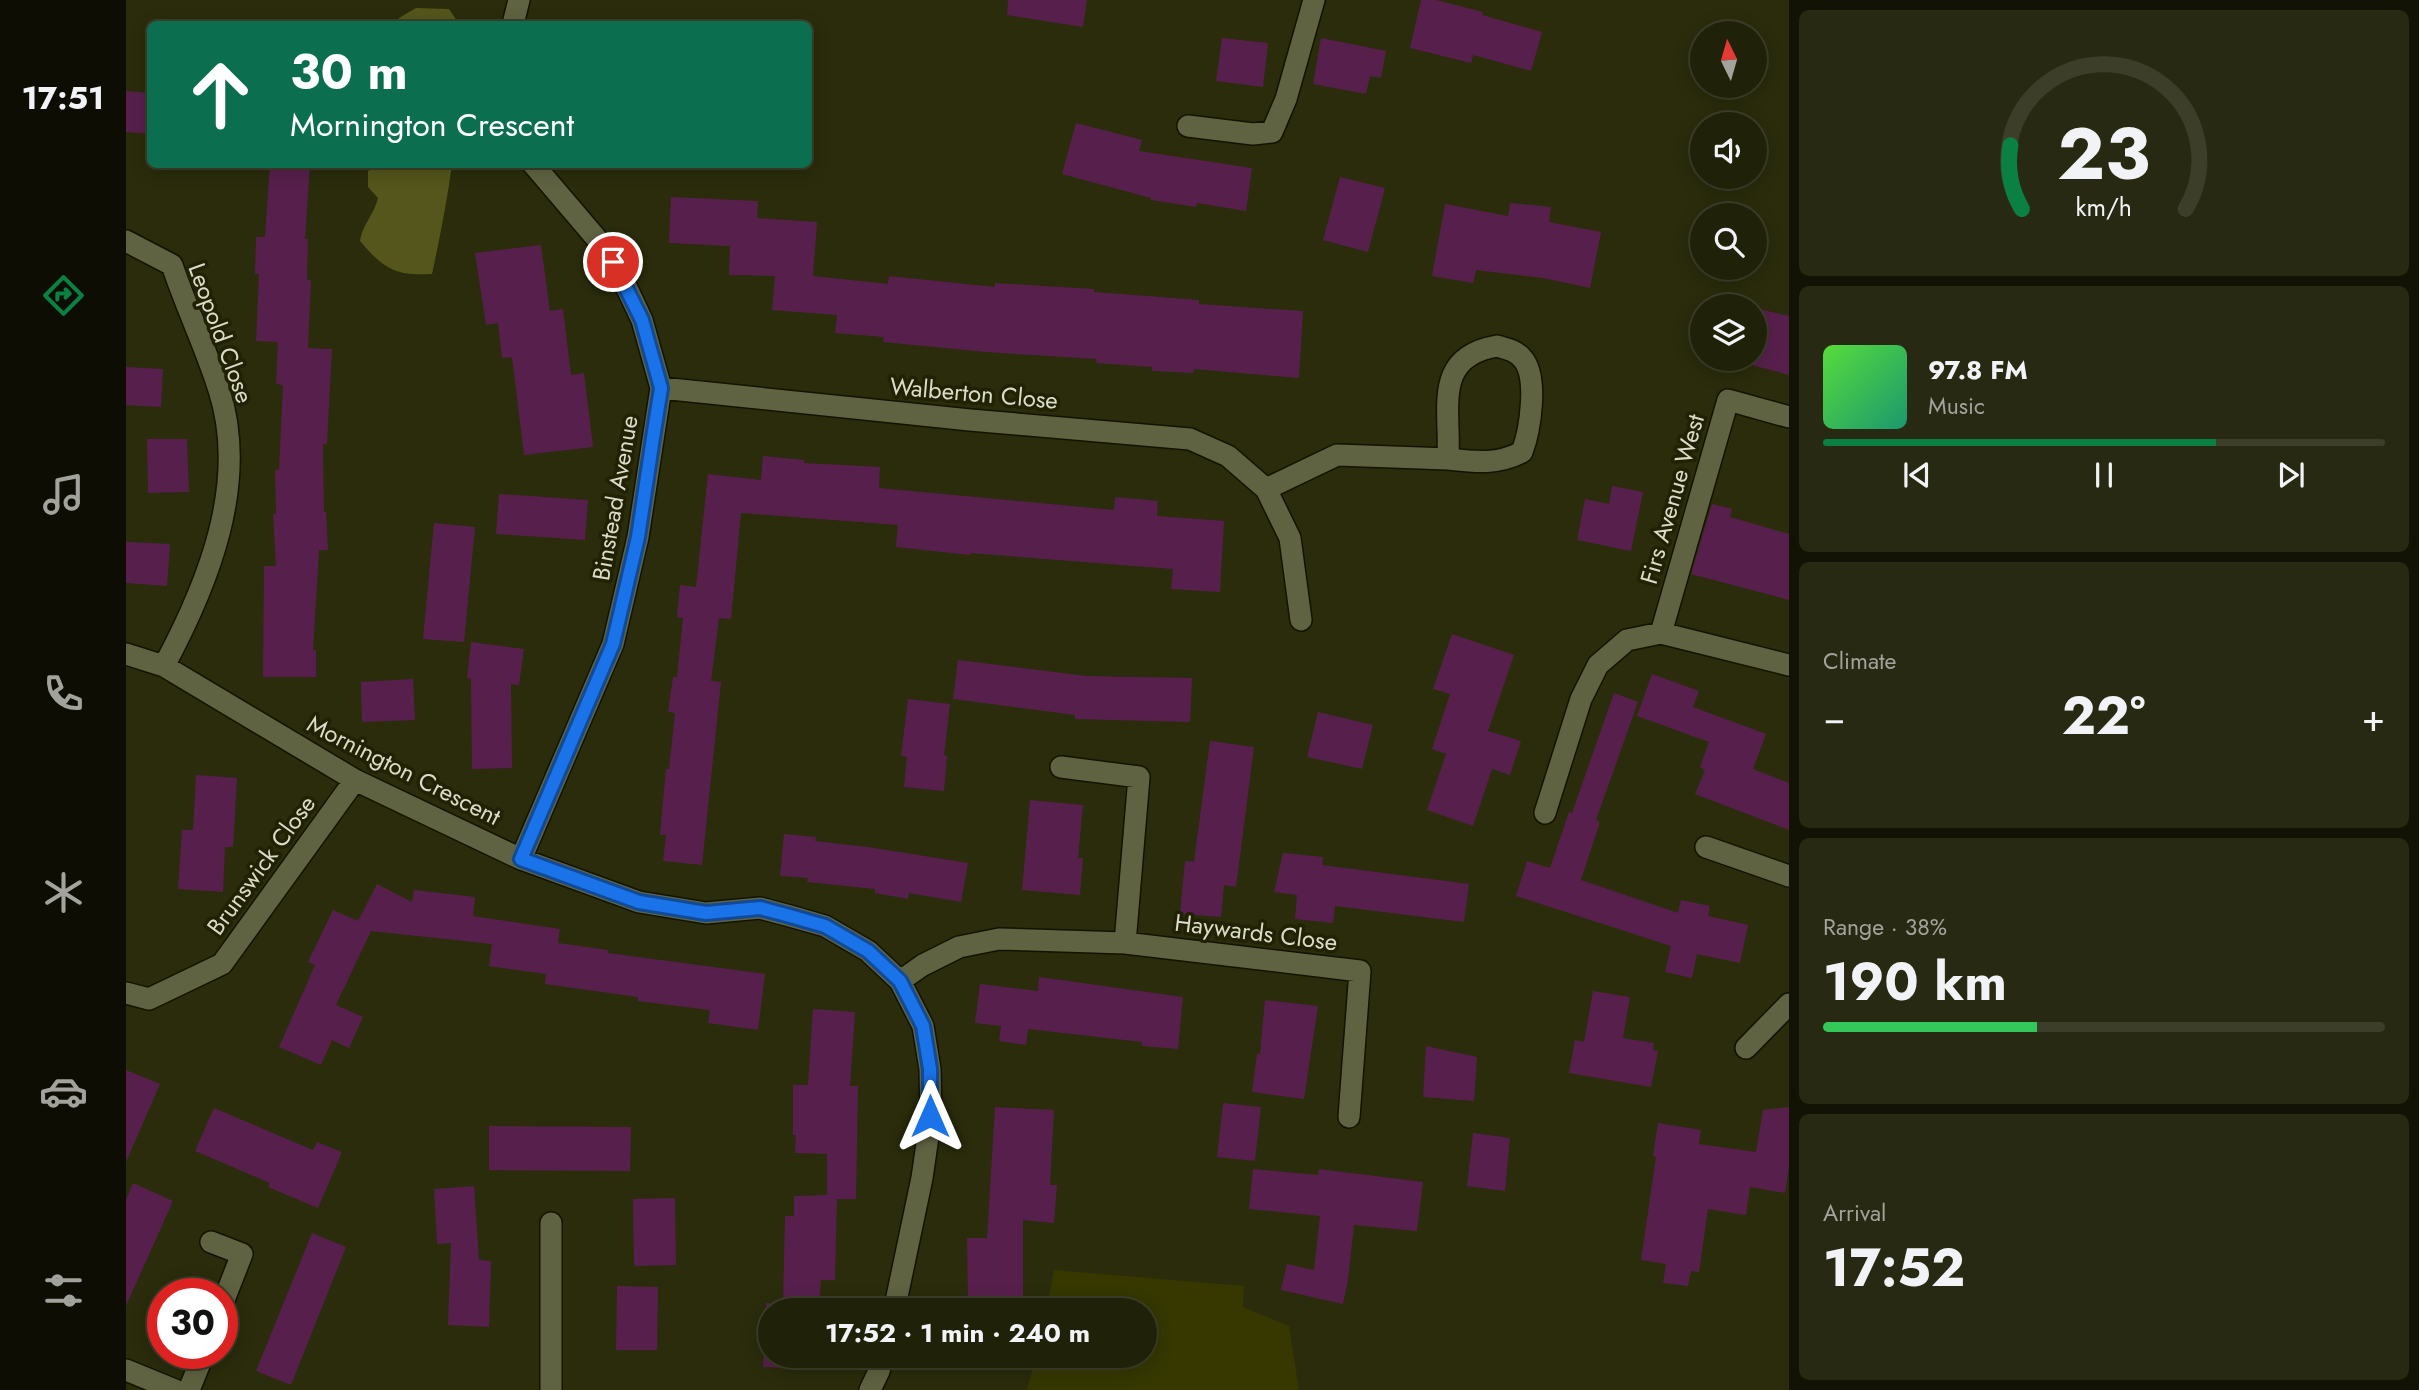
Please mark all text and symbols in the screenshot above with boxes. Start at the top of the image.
north arrow [1690,21,1768,98]
map controls [1690,21,1767,371]
text: 30 m [290,37,408,107]
icon: ahead [175,49,266,140]
text: 17:51 [22,75,104,121]
text: 23 [2058,101,2150,206]
text: Mornington Crescent [290,102,574,148]
button: sound [1690,112,1767,189]
text: km/h [2076,189,2132,225]
button: search [1690,203,1767,280]
pin [583,232,643,292]
icon: arrive [594,243,632,281]
street label: Leopold Close [179,258,263,408]
icon: directions [39,271,88,320]
button: layers [1690,294,1767,371]
text: 97.8 FM [1928,351,2028,389]
street label: Walberton Close [889,368,1059,418]
text: Music [1928,389,1985,423]
street label: Firs Avenue West [1631,410,1713,588]
street label: Binstead Avenue [583,413,647,583]
icon: previous [1898,456,1936,494]
icon: pause [2085,456,2123,494]
icon: next [2272,456,2310,494]
icon: music [39,470,88,519]
text: Climate [1823,644,1896,678]
icon: phone [39,669,88,718]
text: 22° [2062,678,2145,754]
text: − [1823,690,1845,745]
text: + [2362,690,2385,745]
street label: Mornington Crescent [301,706,507,834]
street label: Brunswick Close [198,788,324,942]
icon: climate [39,868,88,917]
street label: Haywards Close [1173,905,1339,959]
text: Range · 38% [1823,910,1947,944]
text: 190 km [1823,944,2007,1020]
icon: car [39,1067,88,1116]
position arrow [893,1079,967,1153]
text: Arrival [1823,1196,1886,1230]
text: 17:52 [1823,1230,1965,1306]
icon: filters [39,1266,88,1315]
speed limit sign: 30 [147,1278,238,1369]
text: 17:52 · 1 min · 240 m [825,1314,1090,1352]

